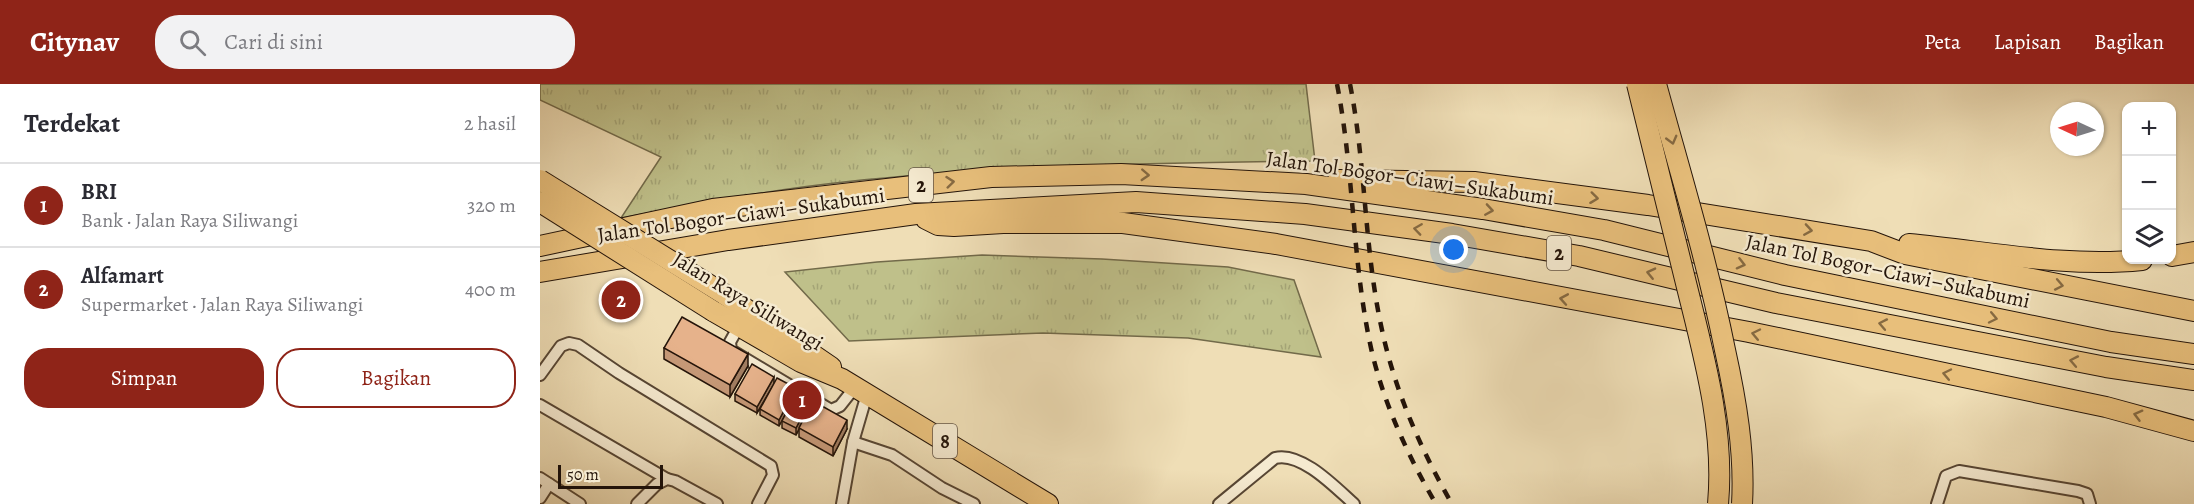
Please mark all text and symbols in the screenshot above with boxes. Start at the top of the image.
search box [155,15,575,69]
text: Citynav [30,23,119,61]
icon: search [176,26,209,59]
text: Cari di sini [224,27,323,57]
text: Peta [1924,28,1961,56]
text: Lapisan [1994,28,2061,56]
text: Bagikan [2094,28,2164,56]
north arrow [2050,102,2104,156]
map controls [2122,102,2176,264]
button: + [2122,102,2176,156]
text: Terdekat [24,106,120,141]
text: 2 hasil [464,110,516,137]
one-way arrow [1664,135,1677,145]
street label: Jalan Tol Bogor–Ciawi–Sukabumi [1264,144,1556,212]
button: − [2122,156,2176,210]
road number: 2 [909,168,933,202]
one-way arrow [1140,169,1149,182]
one-way arrow [945,176,954,188]
text: BRI [81,177,117,207]
street label: Jalan Tol Bogor–Ciawi–Sukabumi [595,181,887,249]
one-way arrow [1590,191,1599,203]
text: 1 [40,192,47,219]
text: 320 m [467,192,516,219]
one-way arrow [1483,203,1493,216]
text: Bank · Jalan Raya Siliwangi [81,207,298,234]
button: layers [2122,210,2176,264]
one-way arrow [1414,224,1423,236]
one-way arrow [1803,224,1812,236]
street label: Jalan Tol Bogor–Ciawi–Sukabumi [1743,227,2033,315]
your location [1439,235,1468,264]
road number: 2 [1547,236,1571,270]
street label: Jalan Raya Siliwangi [667,245,829,357]
one-way arrow [1736,257,1746,270]
text: Alfamart [81,261,164,291]
one-way arrow [1646,268,1656,281]
text: 2 [39,276,48,303]
text: 400 m [465,276,516,303]
pin: 2 [602,278,640,322]
one-way arrow [2054,278,2064,291]
text: Supermarket · Jalan Raya Siliwangi [81,291,364,318]
one-way arrow [1560,293,1569,305]
one-way arrow [1988,311,1998,324]
one-way arrow [1878,318,1888,331]
one-way arrow [1752,328,1762,341]
button: Simpan [24,348,264,408]
button: Bagikan [276,348,516,408]
one-way arrow [2069,355,2079,368]
one-way arrow [1942,368,1952,381]
pin: 1 [782,378,822,422]
one-way arrow [2133,410,2143,423]
road number: 8 [933,424,957,458]
scale bar [558,462,663,490]
text: 50 m [567,464,599,486]

